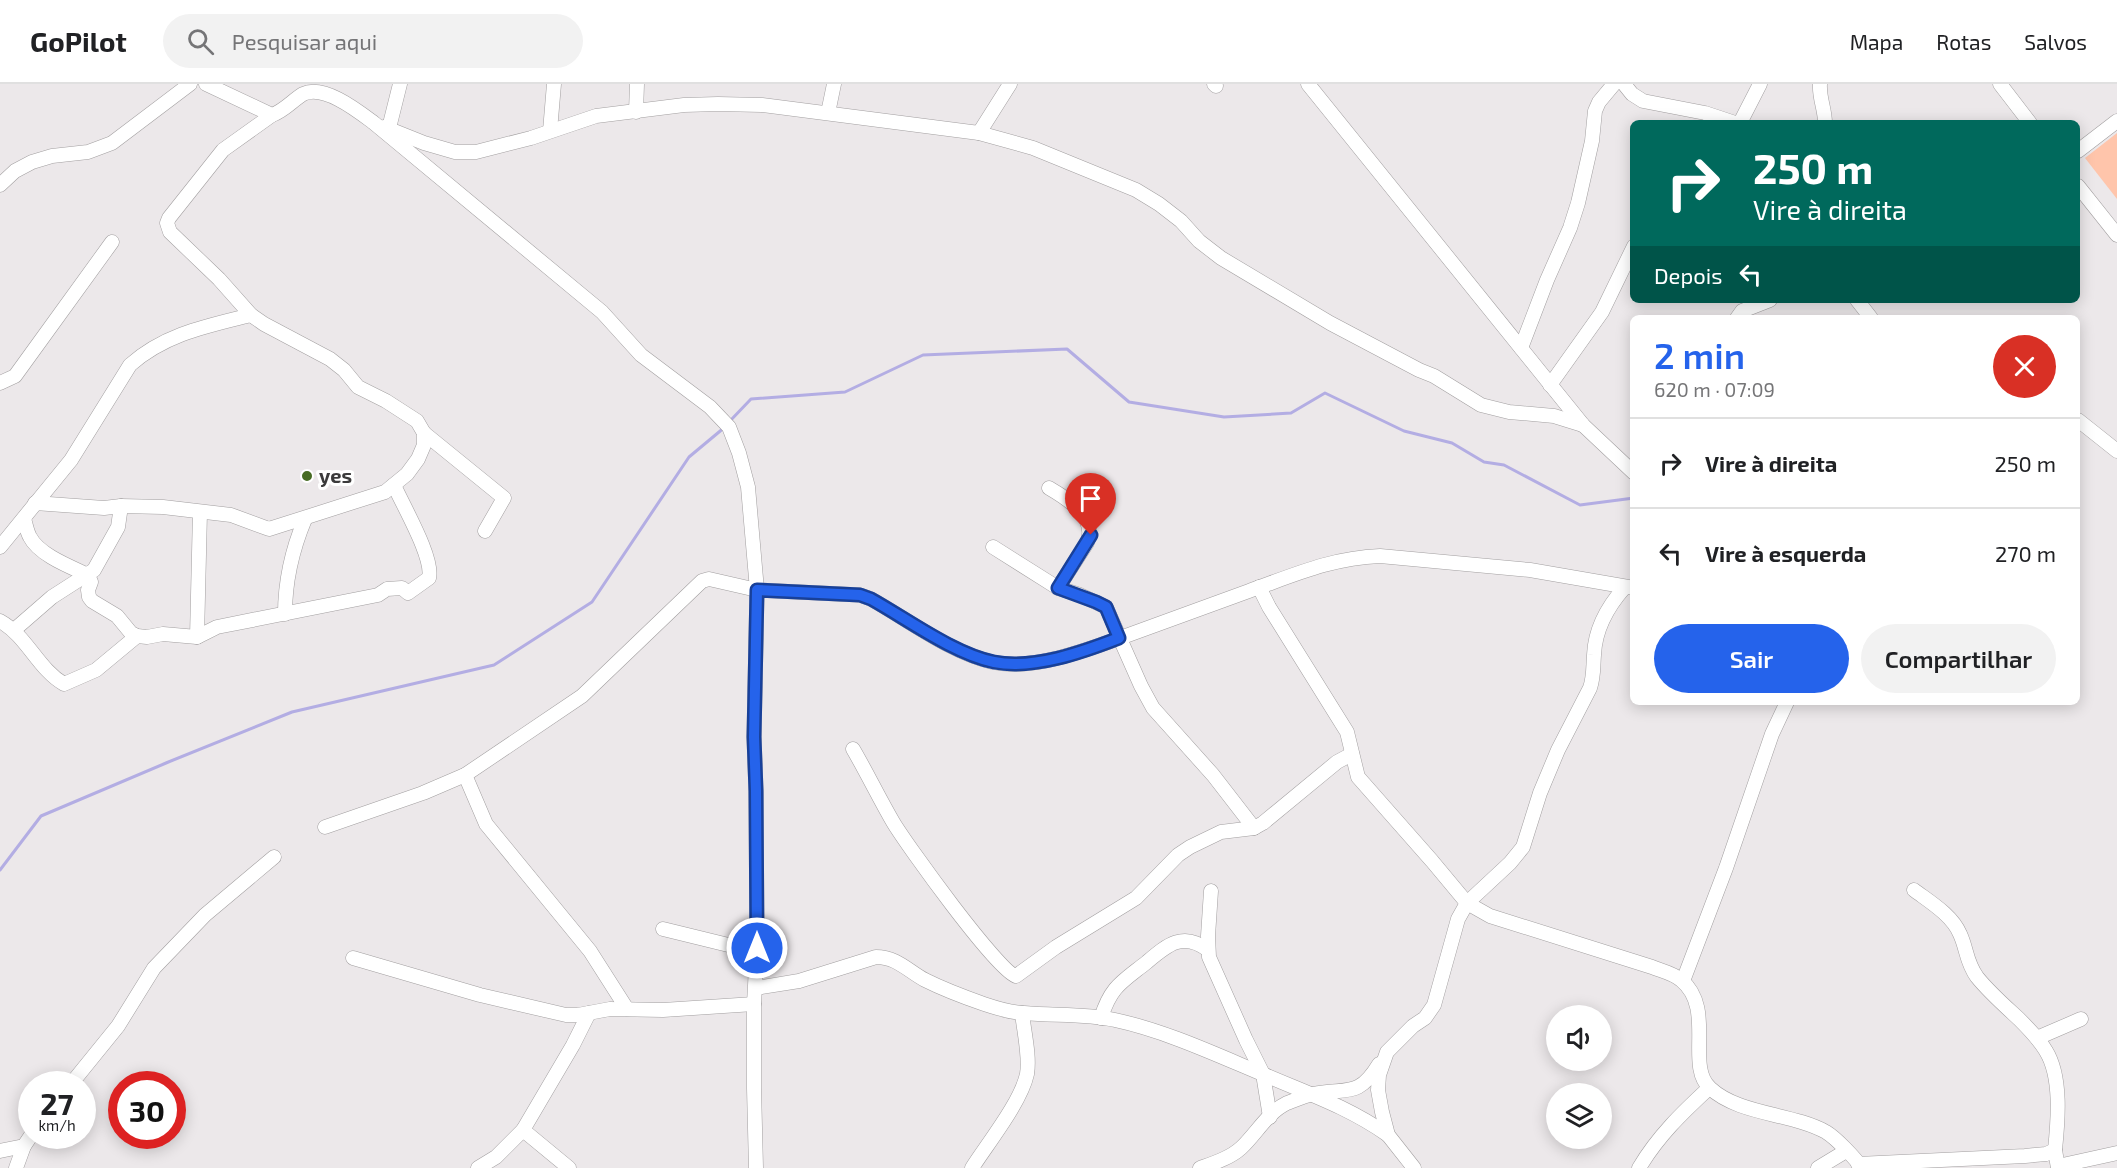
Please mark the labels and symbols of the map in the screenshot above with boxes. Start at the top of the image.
place label: yes [319,463,352,488]
marker: yes [300,469,314,483]
pin [1065,473,1116,535]
position arrow [725,916,789,980]
speed limit sign: 30 [108,1071,186,1149]

